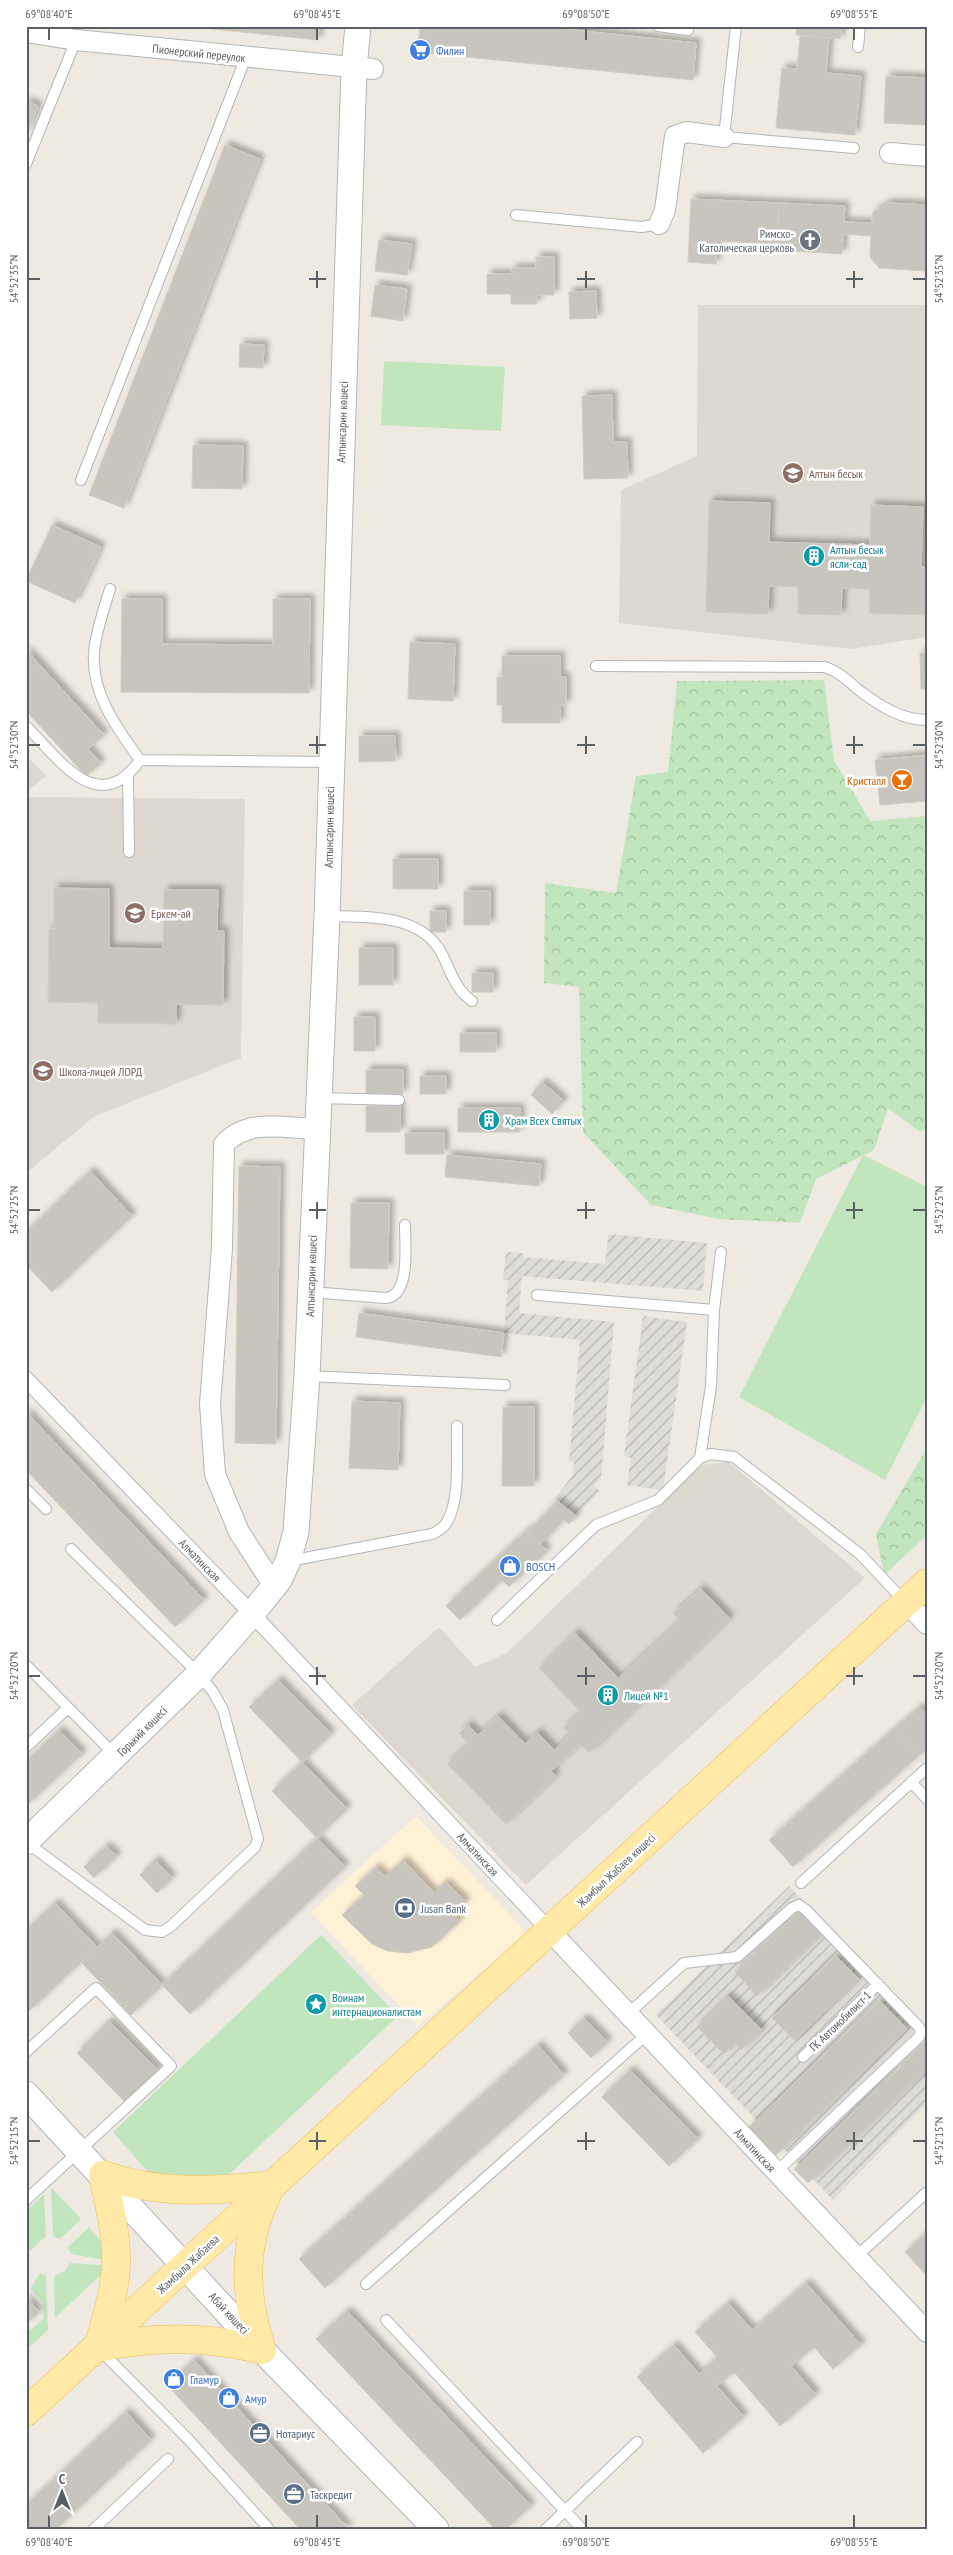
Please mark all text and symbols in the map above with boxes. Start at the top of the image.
text: 69°08'40"E [25,6,73,21]
text: 69°08'45"E [293,6,341,21]
text: 69°08'50"E [562,6,610,21]
text: 69°08'55"E [830,6,878,21]
supermarket icon: Филин [408,38,432,62]
street label: Пионерский переулок [152,41,247,65]
place label: Филин [436,43,464,58]
place label: Римско- Католическая церковь [699,226,794,255]
church icon: Римско- Католическая церковь [798,228,822,252]
text: 54°52'35"N [6,255,21,303]
text: 54°52'35"N [931,255,946,303]
street label: Алтынсарин көшесі [333,381,351,463]
school or university icon: Алтын бесык [781,461,805,485]
place label: Алтын бесык [809,466,863,481]
place label: Алтын бесык ясли-сад [830,542,884,571]
building icon: Алтын бесык ясли-сад [802,544,826,568]
text: 54°52'30"N [6,721,21,769]
text: 54°52'30"N [931,721,946,769]
bar icon: Кристалл [890,768,914,792]
place label: Кристалл [847,773,886,788]
street label: Алтынсарин көшесі [321,786,337,868]
school or university icon: Еркем-ай [123,901,147,925]
place label: Еркем-ай [151,906,191,921]
school or university icon: Школа-лицей ЛОРД [31,1059,55,1083]
place label: Школа-лицей ЛОРД [59,1064,143,1079]
building icon: Храм Всех Святых [477,1108,501,1132]
place label: Храм Всех Святых [505,1113,582,1128]
text: 54°52'25"N [6,1186,21,1234]
text: 54°52'25"N [931,1186,946,1234]
street label: Алтынсарин көшесі [302,1235,320,1317]
street label: Алматинская [176,1535,224,1585]
shop icon: BOSCH [498,1554,522,1578]
place label: BOSCH [526,1559,555,1574]
text: 54°52'20"N [6,1652,21,1700]
text: 54°52'20"N [931,1652,946,1700]
building icon: Лицей №1 [596,1683,620,1707]
place label: Лицей №1 [623,1688,669,1703]
street label: Горький көшесі [114,1703,170,1759]
street label: Алматинская [454,1829,502,1879]
street label: Жамбыл Жабаев көшесі [573,1830,658,1911]
bank icon: Jusan Bank [393,1896,417,1920]
place label: Jusan Bank [420,1901,466,1916]
street label: ГК Автомобилист-1 [806,1988,874,2054]
place label: Воинам интернационалистам [332,1990,421,2019]
place icon: Воинам интернационалистам [304,1992,328,2016]
text: 54°52'15"N [6,2117,21,2165]
text: 54°52'15"N [931,2117,946,2165]
street label: Алматинская [731,2125,779,2175]
street label: Жамбыла Жабаева [153,2231,223,2297]
street label: Абай көшесі [206,2289,252,2337]
shop icon: Гламур [162,2367,186,2391]
place label: Гламур [190,2372,219,2387]
shop icon: Амур [217,2386,241,2410]
place label: Амур [245,2391,267,2406]
office icon: Нотариус [248,2421,272,2445]
place label: Нотариус [276,2426,316,2441]
north arrow [38,2468,88,2518]
text: С [59,2470,66,2488]
office icon: Таскредит [282,2482,306,2506]
place label: Таскредит [310,2487,353,2502]
text: 69°08'40"E [25,2534,73,2549]
text: 69°08'45"E [293,2534,341,2549]
text: 69°08'50"E [562,2534,610,2549]
text: 69°08'55"E [830,2534,878,2549]

